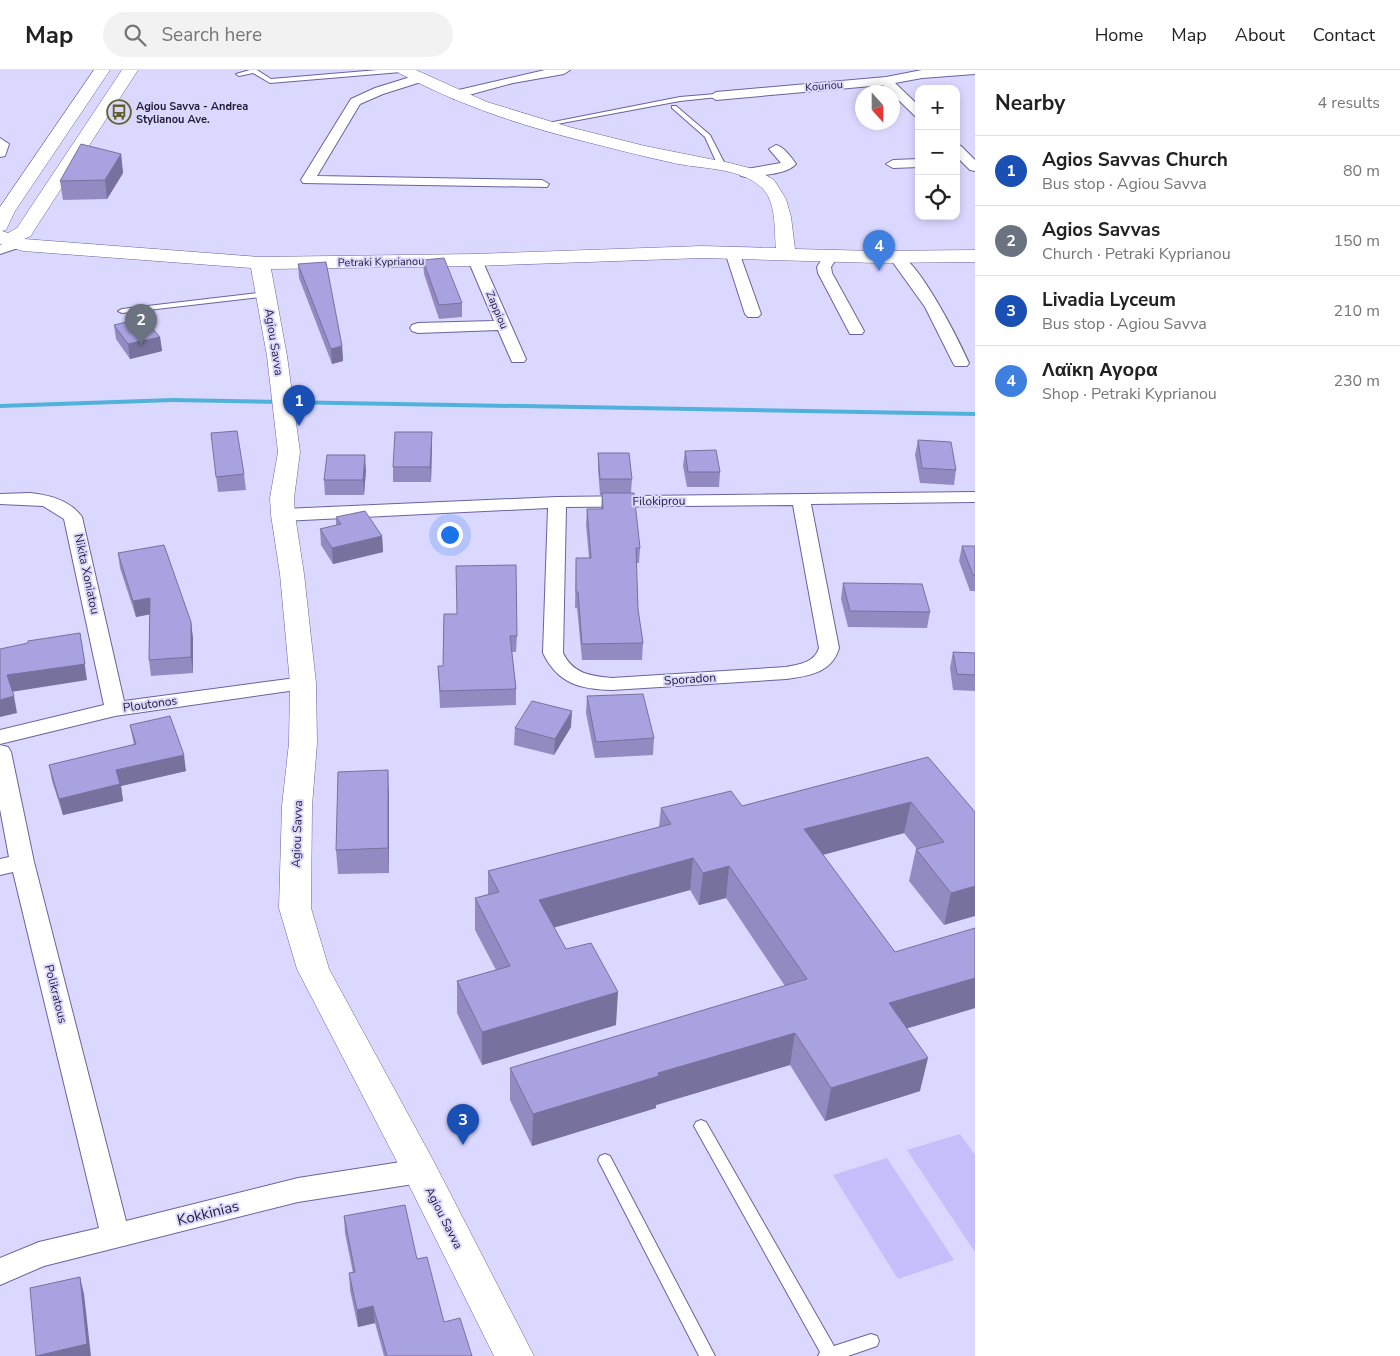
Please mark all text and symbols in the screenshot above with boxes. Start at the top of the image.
search box [103,12,453,57]
text: Map [25,19,73,51]
icon: search [121,21,149,49]
text: Search here [161,22,262,48]
text: Home [1095,23,1143,47]
text: Map [1171,23,1207,47]
text: About [1235,23,1285,47]
text: Contact [1313,23,1375,47]
street label: Kouriou [805,77,843,95]
north arrow [855,85,900,130]
map controls [915,85,960,220]
button: + [915,85,960,130]
text: Nearby [995,89,1065,117]
text: 4 results [1318,92,1380,114]
bus stop icon: Agiou Savva - Andrea Stylianou Ave. [106,99,132,125]
place label: Agiou Savva - Andrea Stylianou Ave. [136,99,248,127]
button: − [915,130,960,175]
text: Agios Savvas Church [1042,147,1228,173]
text: 1 [1006,160,1016,182]
text: 80 m [1343,160,1380,182]
text: Bus stop · Agiou Savva [1042,173,1207,195]
button: locate [915,175,960,220]
text: Agios Savvas [1042,217,1160,243]
pin: 4 [863,230,895,271]
text: 2 [1006,230,1016,252]
text: 150 m [1333,230,1380,252]
text: Church · Petraki Kyprianou [1042,243,1231,265]
street label: Petraki Kyprianou [338,254,424,270]
text: Livadia Lyceum [1042,287,1176,313]
street label: Zappiou [482,289,512,331]
text: 3 [1006,300,1016,322]
text: 210 m [1333,300,1380,322]
pin: 2 [125,304,157,345]
street label: Agiou Savva [261,307,287,377]
text: Bus stop · Agiou Savva [1042,313,1207,335]
text: Λαϊκη Αγορα [1042,357,1158,383]
text: 4 [1006,370,1016,392]
text: 230 m [1333,370,1380,392]
text: Shop · Petraki Kyprianou [1042,383,1217,405]
pin: 1 [283,385,315,426]
street label: Filokiprou [632,493,686,509]
your location [437,522,463,548]
street label: Nikita Xoniatou [71,532,103,616]
street label: Sporadon [663,669,717,689]
street label: Ploutonos [122,692,178,716]
street label: Agiou Savva [288,800,306,868]
street label: Polikratous [41,963,71,1025]
pin: 3 [447,1104,479,1145]
street label: Agiou Savva [422,1184,466,1252]
street label: Kokkinias [175,1196,241,1230]

